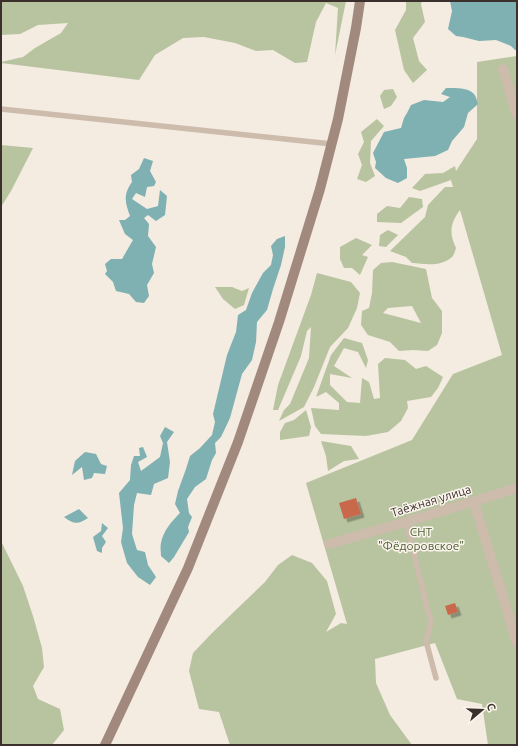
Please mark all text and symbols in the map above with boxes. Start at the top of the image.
street label: Таёжная улица [389,482,473,519]
park label: СНТ "Фёдоровское" [378,525,464,552]
north arrow [462,690,502,730]
text: С [485,701,498,712]

